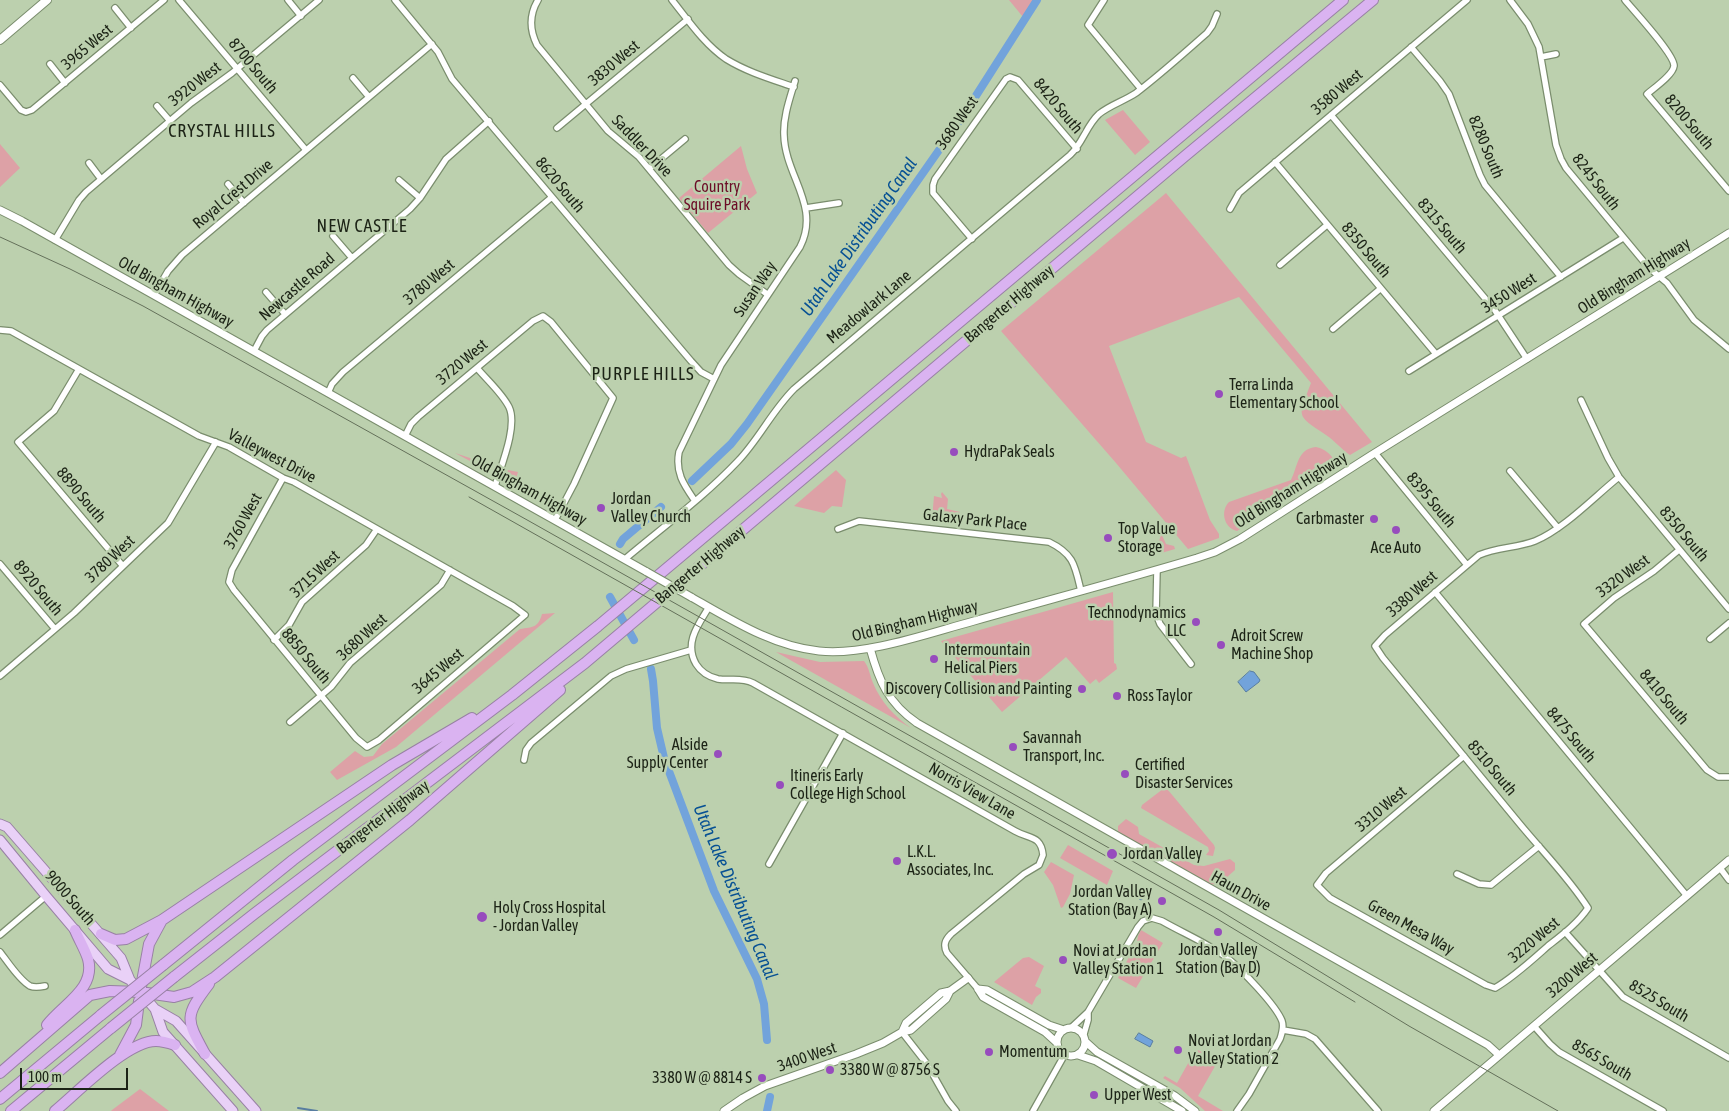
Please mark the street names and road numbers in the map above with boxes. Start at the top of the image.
street label: 3965 West [57,20,117,74]
street label: 8700 South [224,34,282,98]
street label: 3830 West [584,36,644,90]
street label: 3920 West [165,58,225,110]
street label: 3580 West [1307,65,1367,119]
street label: 8420 South [1029,74,1087,138]
street label: 8200 South [1660,90,1718,154]
street label: 3680 West [932,93,982,153]
street label: Saddler Drive [608,111,676,181]
street label: 8280 South [1464,113,1508,181]
street label: 8245 South [1568,150,1624,214]
street label: 8620 South [531,153,589,217]
street label: Royal Crest Drive [189,155,277,233]
street label: 8315 South [1413,194,1471,258]
street label: 8350 South [1337,218,1395,282]
street label: Old Bingham Highway [1574,234,1694,318]
street label: Newcastle Road [255,249,339,325]
street label: Old Bingham Highway [115,252,237,332]
street label: 3780 West [399,255,459,309]
street label: Susan Way [730,258,780,320]
street label: Bangerter Highway [960,261,1058,347]
street label: Meadowlark Lane [823,266,915,348]
street label: 3450 West [1478,269,1540,317]
street label: 3720 West [432,335,492,389]
street label: Valleywest Drive [225,425,319,487]
street label: Old Bingham Highway [1231,448,1351,532]
street label: Old Bingham Highway [468,450,590,530]
street label: 8890 South [52,463,110,527]
street label: 8395 South [1402,468,1460,532]
street label: 3760 West [220,490,266,552]
street label: 8350 South [1655,502,1713,566]
street label: Galaxy Park Place [922,505,1028,535]
street label: Bangerter Highway [651,522,749,608]
street label: 3780 West [81,531,139,587]
street label: 3715 West [286,546,344,602]
street label: 3320 West [1593,550,1653,602]
street label: 8920 South [9,556,67,620]
street label: 3380 West [1383,567,1441,621]
street label: Old Bingham Highway [850,596,980,646]
street label: 3680 West [333,609,391,665]
street label: 8850 South [277,624,335,688]
street label: 3645 West [408,644,468,698]
street label: 8410 South [1635,665,1693,729]
street label: 8475 South [1542,703,1600,767]
street label: 8510 South [1463,736,1521,800]
street label: Norris View Lane [925,758,1019,824]
street label: Bangerter Highway [333,776,433,858]
street label: 3310 West [1351,782,1411,836]
street label: 9000 South [41,867,99,929]
street label: Haun Drive [1208,867,1274,915]
street label: Green Mesa Way [1364,895,1458,959]
street label: 3220 West [1504,913,1564,967]
street label: 3200 West [1542,948,1602,1002]
street label: 8525 South [1626,976,1692,1026]
street label: 8565 South [1568,1035,1636,1085]
street label: 3400 West [775,1038,839,1076]

